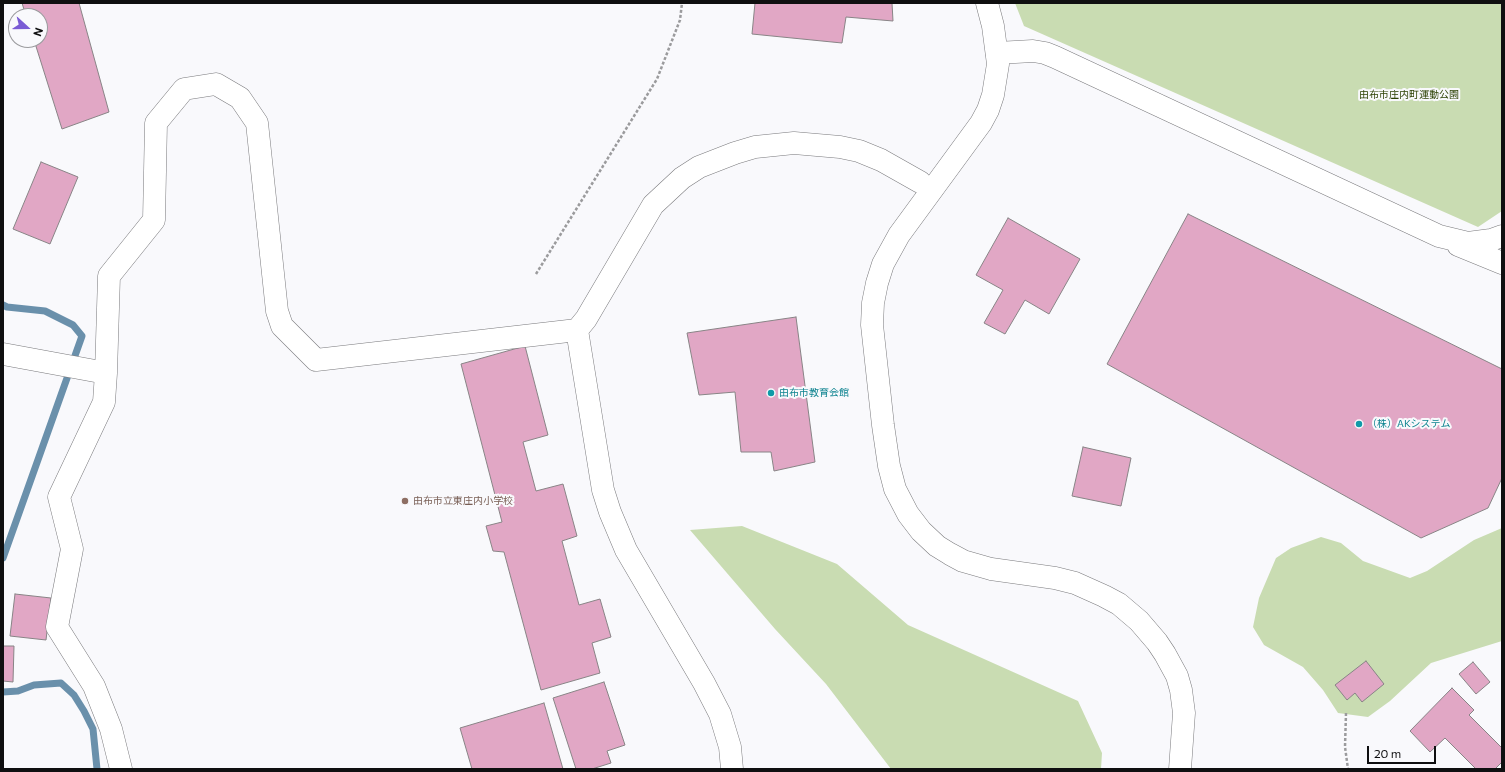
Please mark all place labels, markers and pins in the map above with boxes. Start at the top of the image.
place label: 由布市教育会館 [779,387,849,399]
marker: 由布市教育会館 [766,388,776,398]
place label: （株）AKシステム [1367,418,1451,430]
marker: （株）AKシステム [1354,419,1364,429]
place label: 由布市立東庄内小学校 [413,495,513,507]
marker: 由布市立東庄内小学校 [400,496,410,506]

